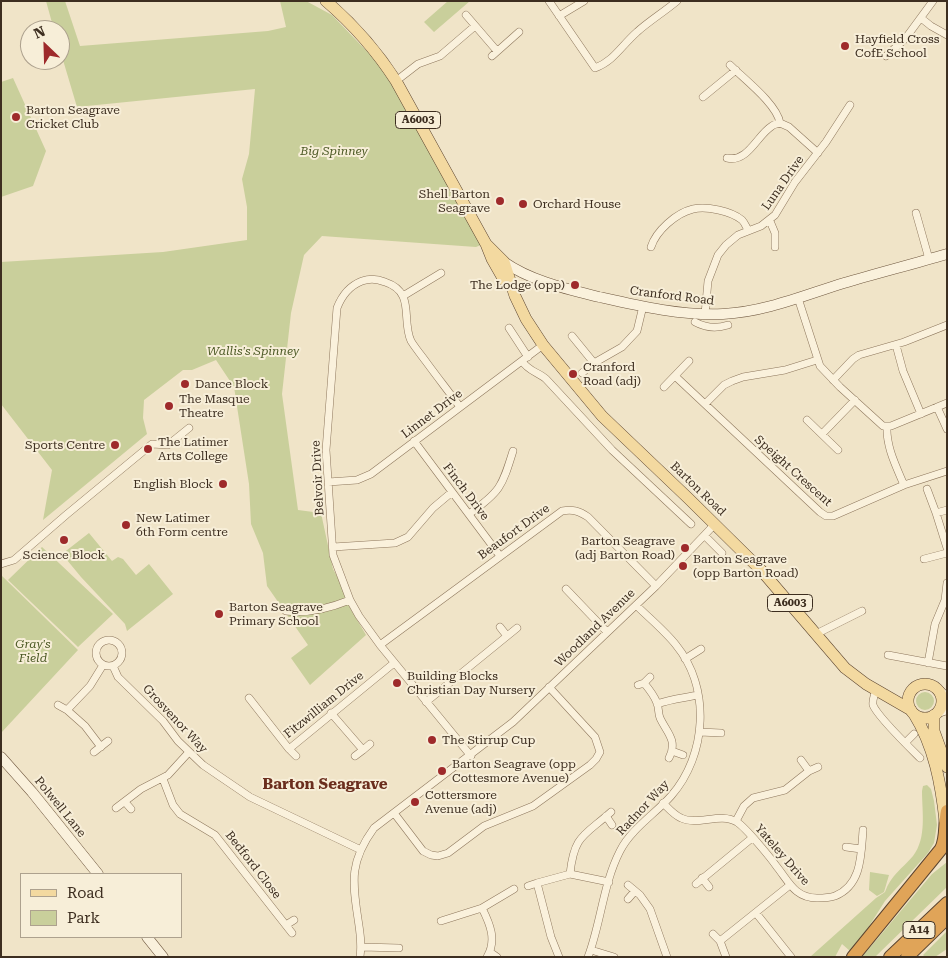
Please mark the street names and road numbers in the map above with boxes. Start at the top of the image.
road number: A6003 [396,112,440,128]
street label: Luna Drive [759,153,807,213]
street label: Cranford Road [629,284,715,308]
street label: Linnet Drive [399,387,465,441]
street label: Speight Crescent [751,433,835,509]
street label: Belvoir Drive [309,440,327,516]
street label: Barton Road [667,459,729,519]
street label: Finch Drive [440,461,492,523]
street label: Beaufort Drive [476,501,552,563]
street label: Woodland Avenue [552,586,638,670]
road number: A6003 [768,594,812,612]
street label: Fitzwilliam Drive [281,669,367,741]
street label: Grosvenor Way [140,682,210,756]
street label: Polwell Lane [31,774,89,840]
street label: Radnor Way [614,777,672,839]
street label: Yateley Drive [752,822,812,888]
street label: Bedford Close [222,828,284,902]
road number: A14 [903,922,935,938]

